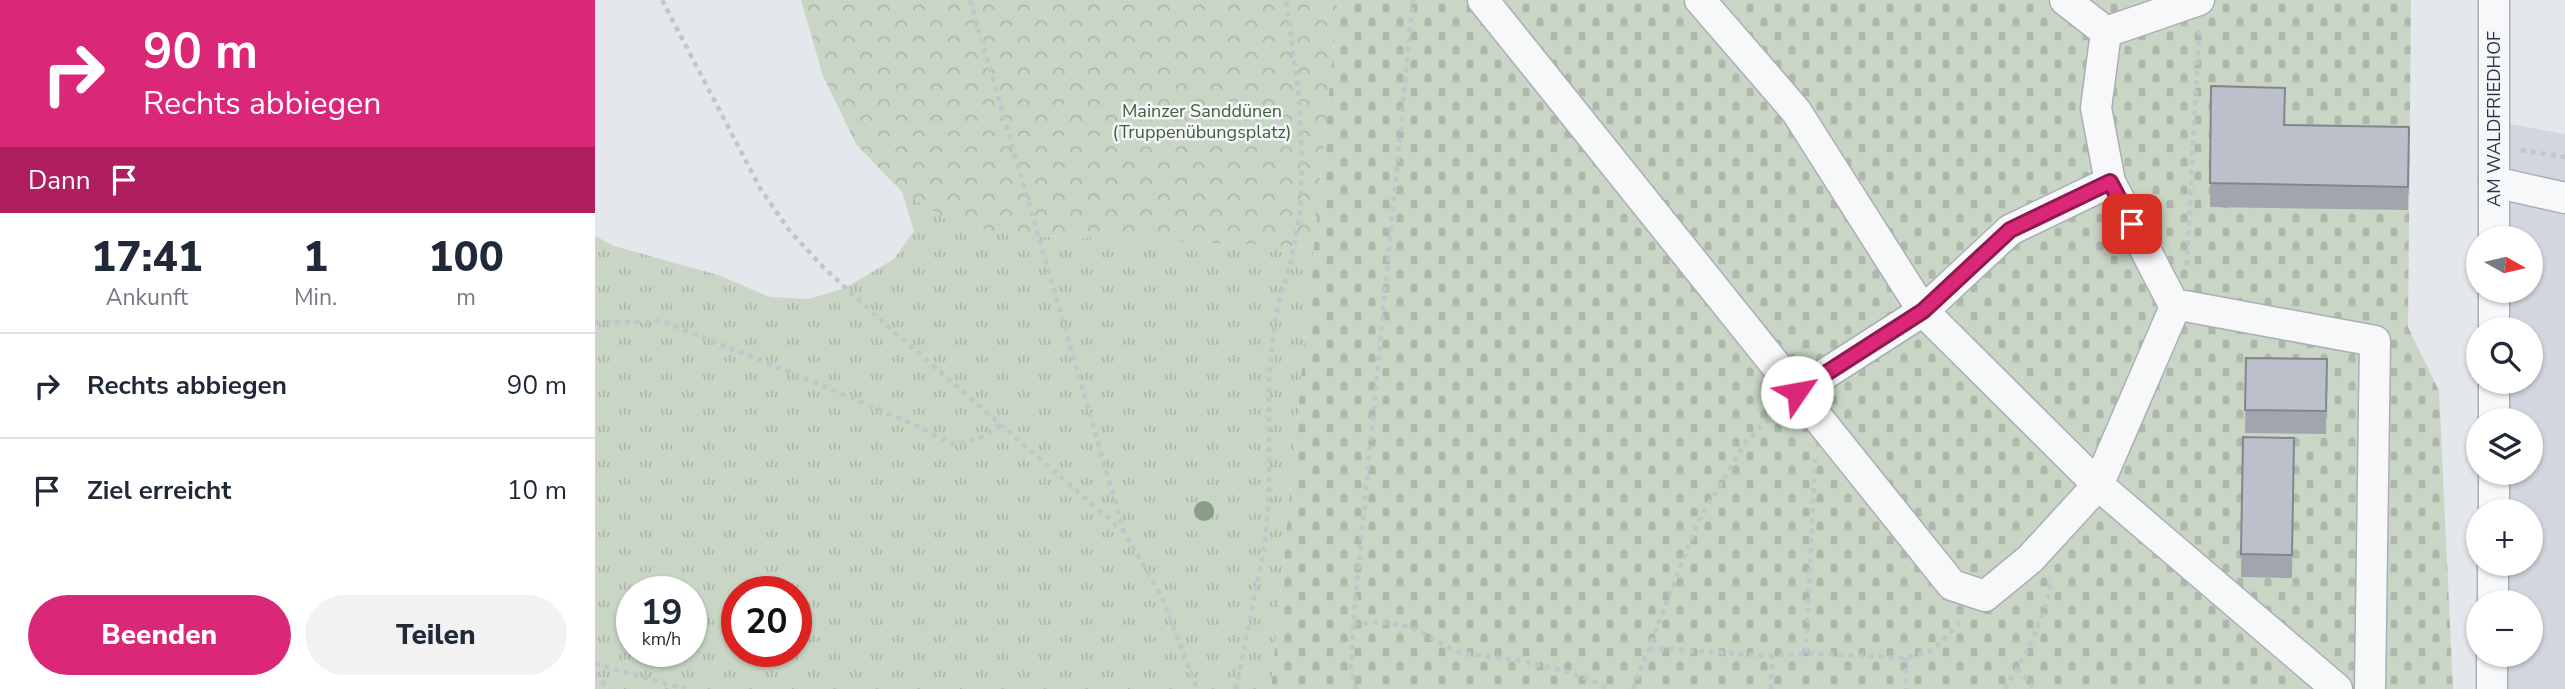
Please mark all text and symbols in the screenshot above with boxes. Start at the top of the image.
text: 90 m [143,18,258,85]
icon: right [28,28,119,119]
street label: AM WALDFRIEDHOF [2482,31,2506,207]
text: Rechts abbiegen [143,82,382,125]
park label: Mainzer Sanddünen (Truppenübungsplatz) [1112,99,1292,144]
icon: arrive [105,161,143,199]
text: Dann [28,163,91,198]
pin [2102,194,2162,254]
icon: arrive [2113,205,2151,243]
north arrow [2466,226,2543,303]
map controls [2466,226,2543,667]
text: 17:41 [91,229,203,286]
text: 1 [303,229,328,286]
text: 100 [428,229,504,286]
text: Ankunft [106,282,188,313]
text: Min. [294,282,337,313]
text: m [456,282,476,313]
button: search [2466,317,2543,394]
position arrow [1760,355,1834,429]
icon: right [28,367,66,405]
text: Rechts abbiegen [87,368,287,403]
text: 90 m [507,368,567,403]
button: layers [2466,408,2543,485]
icon: arrive [28,472,66,510]
text: Ziel erreicht [87,473,231,508]
text: 10 m [507,473,567,508]
button: + [2466,499,2543,576]
speed limit sign: 20 [721,576,812,667]
text: 19 [640,589,683,636]
button: − [2466,590,2543,667]
button: Beenden [28,595,291,675]
button: Teilen [305,595,567,675]
text: km/h [642,627,681,651]

